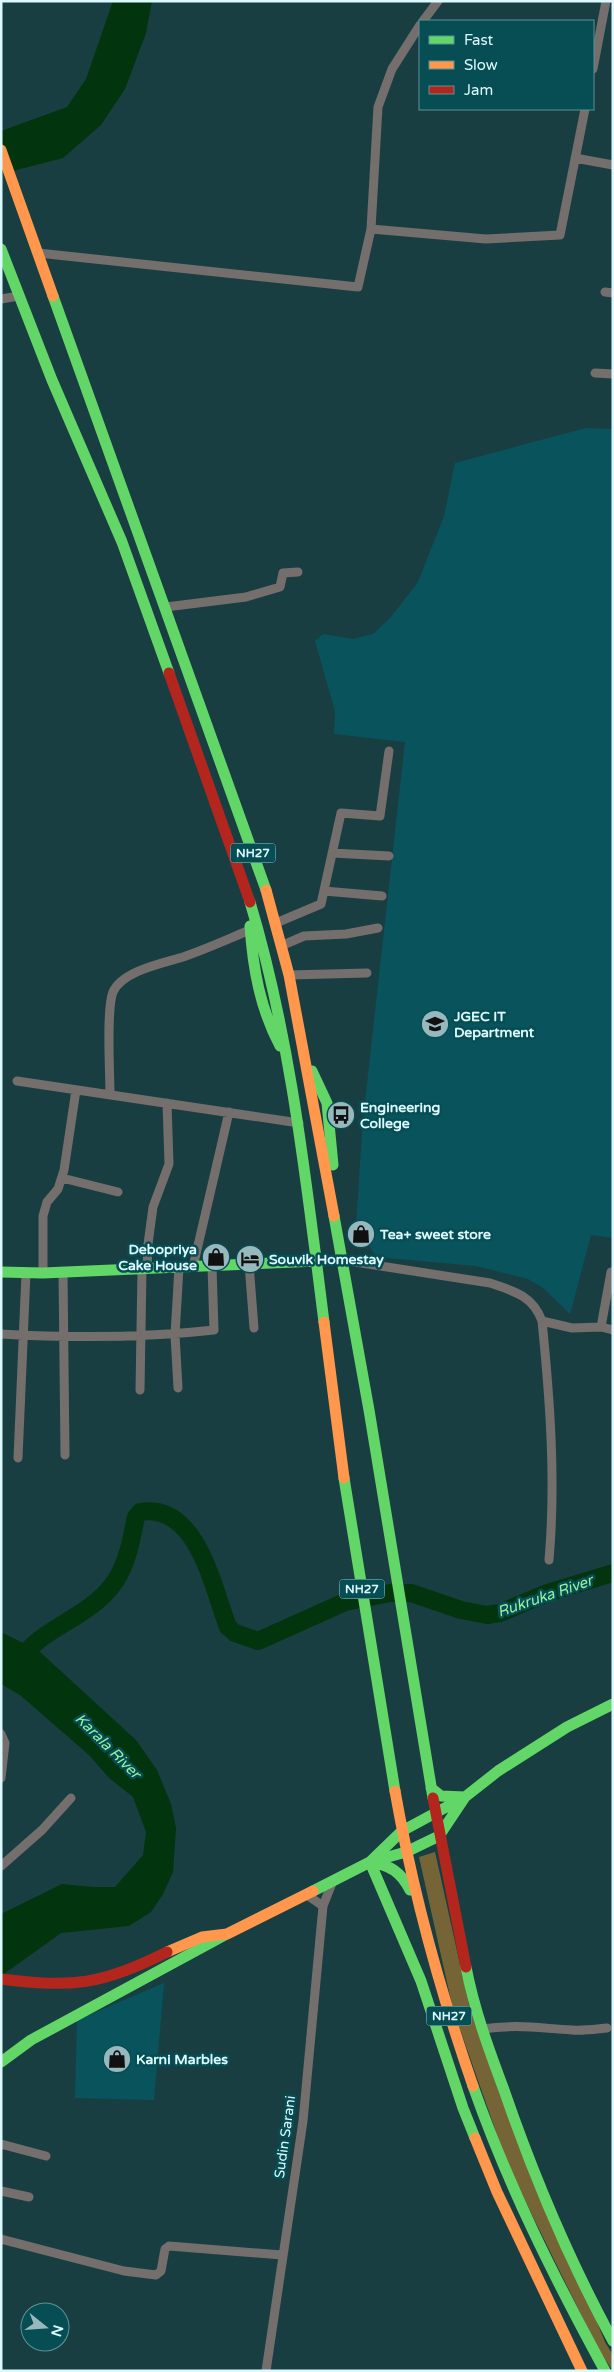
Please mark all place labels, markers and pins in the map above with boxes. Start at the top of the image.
place label: JGEC IT Department [453,1008,535,1041]
school or university icon: JGEC IT Department [420,1009,450,1039]
place label: Engineering College [360,1099,440,1132]
bus stop icon: Engineering College [326,1100,356,1130]
shop icon: Tea+ sweet store [346,1219,376,1249]
place label: Tea+ sweet store [379,1226,491,1243]
place label: Debopriya Cake House [118,1241,197,1274]
shop icon: Debopriya Cake House [201,1242,231,1272]
hotel icon: Souvik Homestay [235,1244,265,1274]
place label: Souvik Homestay [269,1251,384,1268]
shop icon: Karni Marbles [102,2044,132,2074]
place label: Karni Marbles [136,2051,228,2068]

